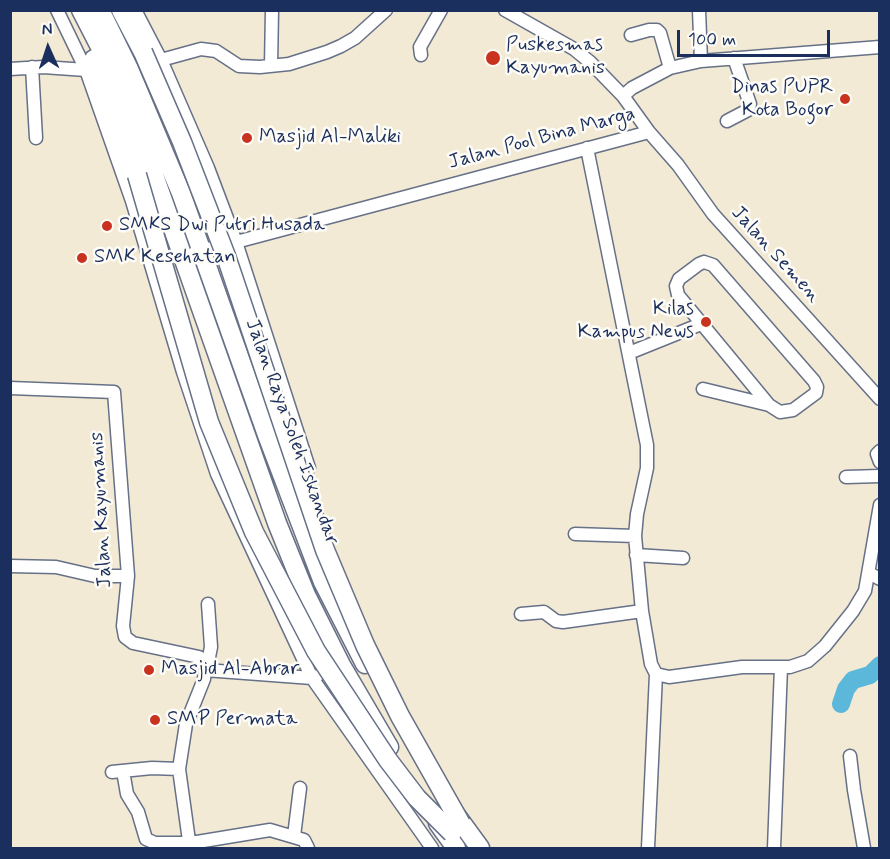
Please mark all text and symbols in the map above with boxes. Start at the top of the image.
north arrow [18,18,78,78]
scale bar [680,18,833,56]
text: N [41,19,53,40]
text: 100 m [688,28,736,52]
place label: Puskesmas Kayumanis [506,34,605,81]
marker: Puskesmas Kayumanis [484,49,502,67]
place label: Dinas PUPR Kota Bogor [731,76,833,123]
marker: Dinas PUPR Kota Bogor [838,92,852,106]
street label: Jalan Pool Bina Marga [446,103,638,175]
place label: Masjid Al-Maliki [259,126,401,150]
marker: Masjid Al-Maliki [240,131,254,145]
street label: Jalan Semen [725,202,825,308]
place label: SMKS Dwi Putri Husada [119,214,325,238]
marker: SMKS Dwi Putri Husada [100,219,114,233]
place label: SMK Kesehatan [94,246,236,270]
marker: SMK Kesehatan [75,251,89,265]
place label: Kilas Kampus News [578,298,694,345]
marker: Kilas Kampus News [699,315,713,329]
street label: Jalan Raya Soleh Iskandar [239,316,343,548]
street label: Jalan Kayumanis [86,431,118,589]
place label: Masjid Al-Abrar [161,658,299,682]
marker: Masjid Al-Abrar [142,663,156,677]
place label: SMP Permata [167,708,298,732]
marker: SMP Permata [148,713,162,727]

